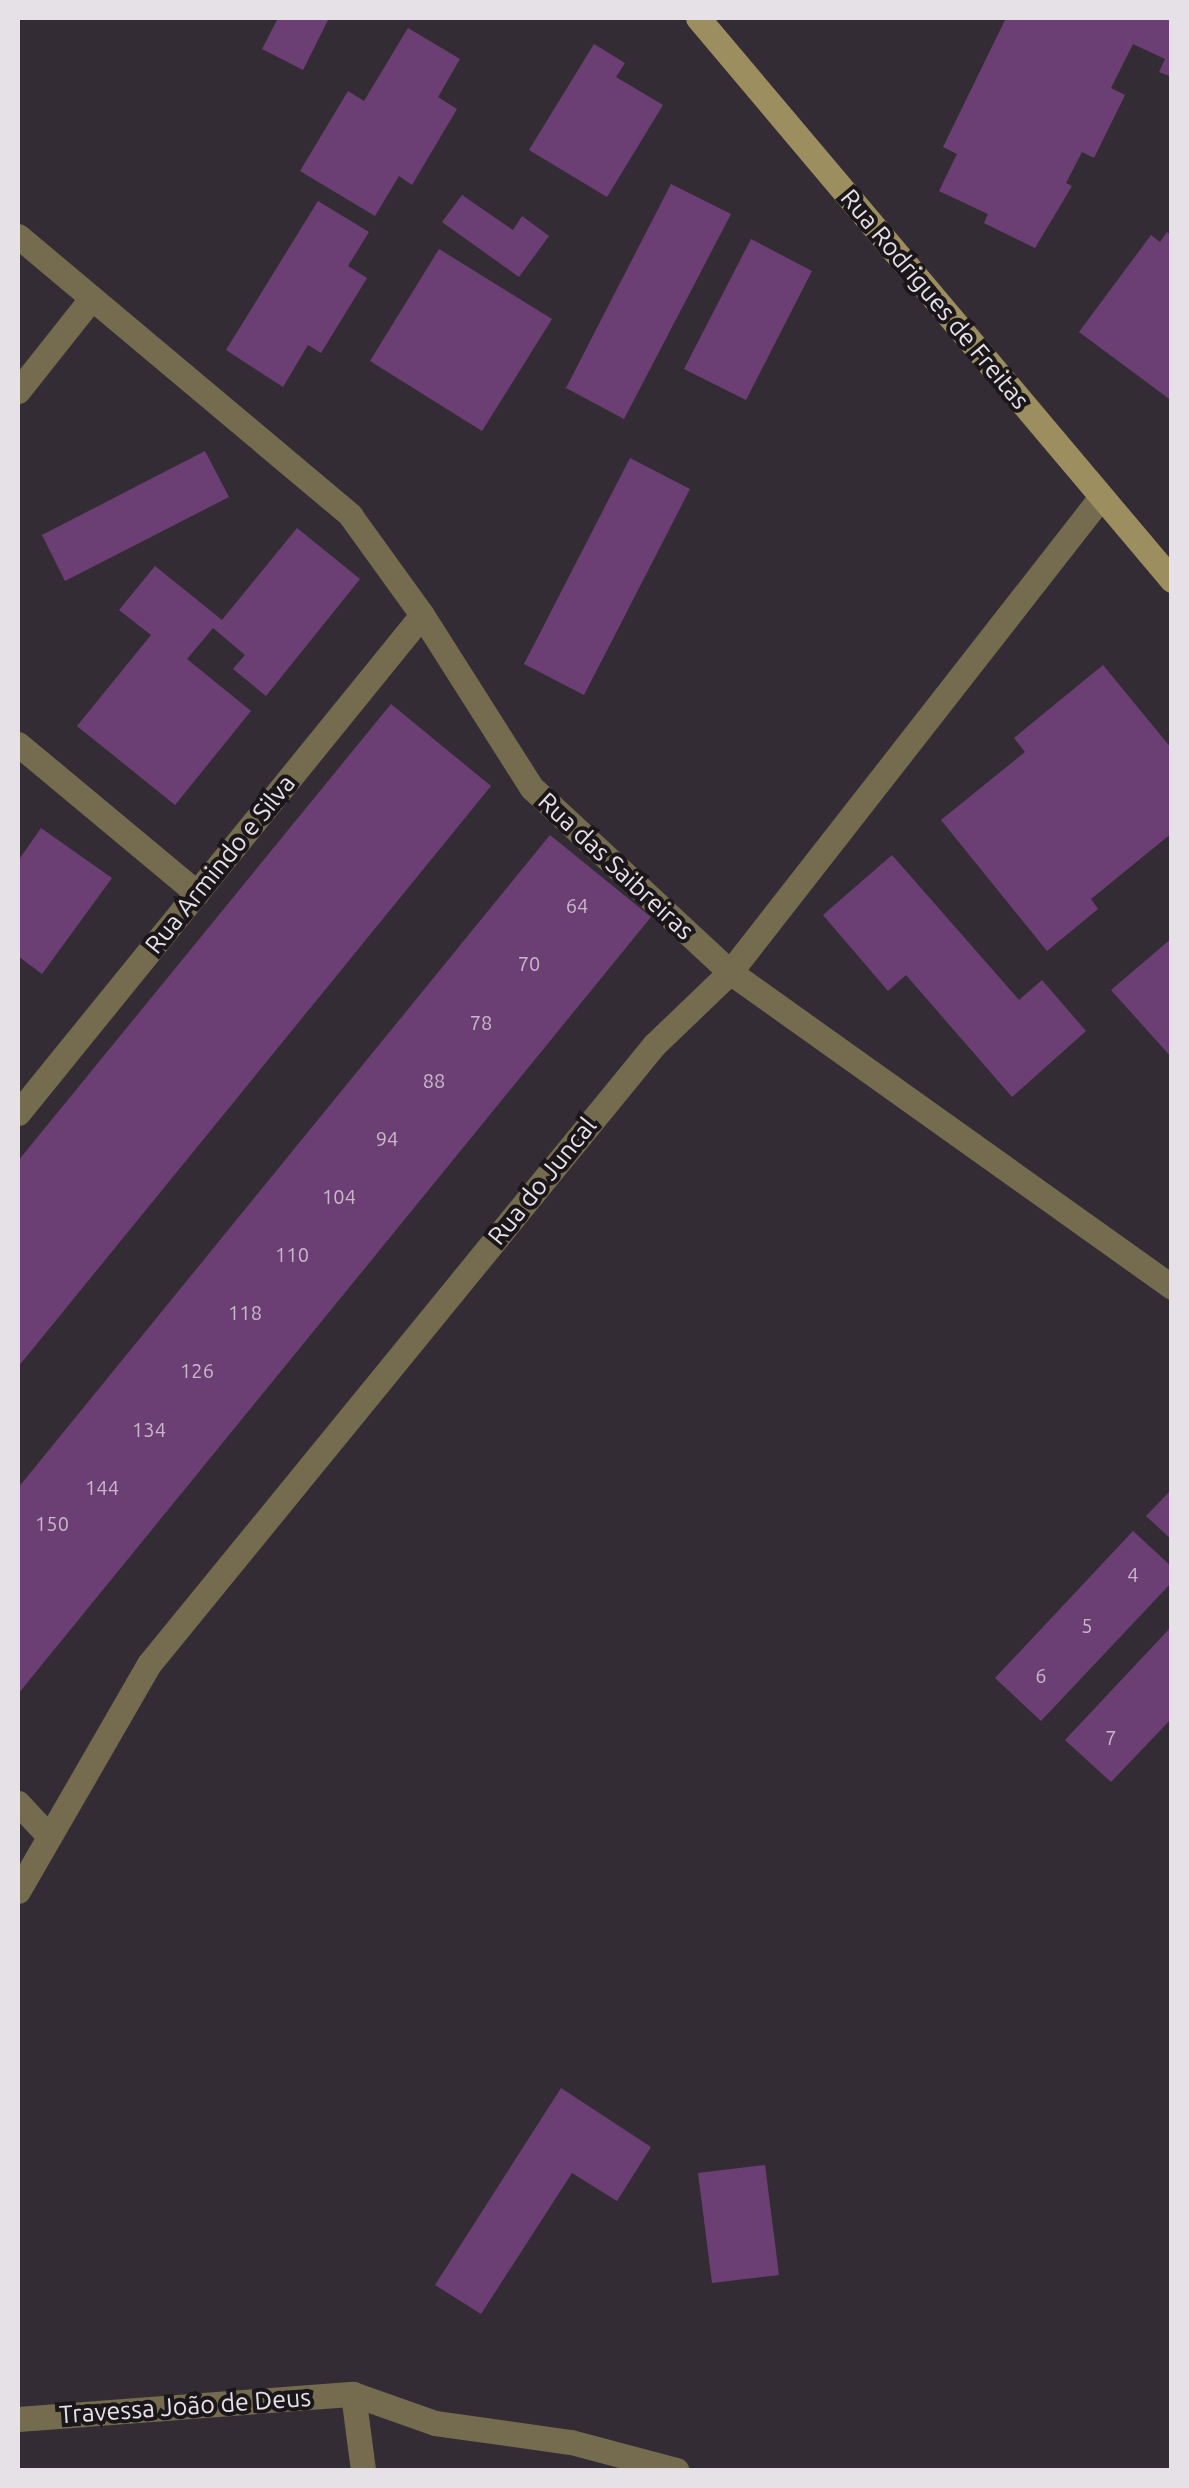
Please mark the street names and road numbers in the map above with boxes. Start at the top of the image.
street label: Rua Rodrigues de Freitas [834,183,1036,415]
street label: Rua Armindo e Silva [139,769,301,959]
street label: Rua das Saibreiras [532,786,700,946]
street label: Rua do Juncal [482,1111,602,1251]
street label: Travessa João de Deus [58,2382,312,2430]

